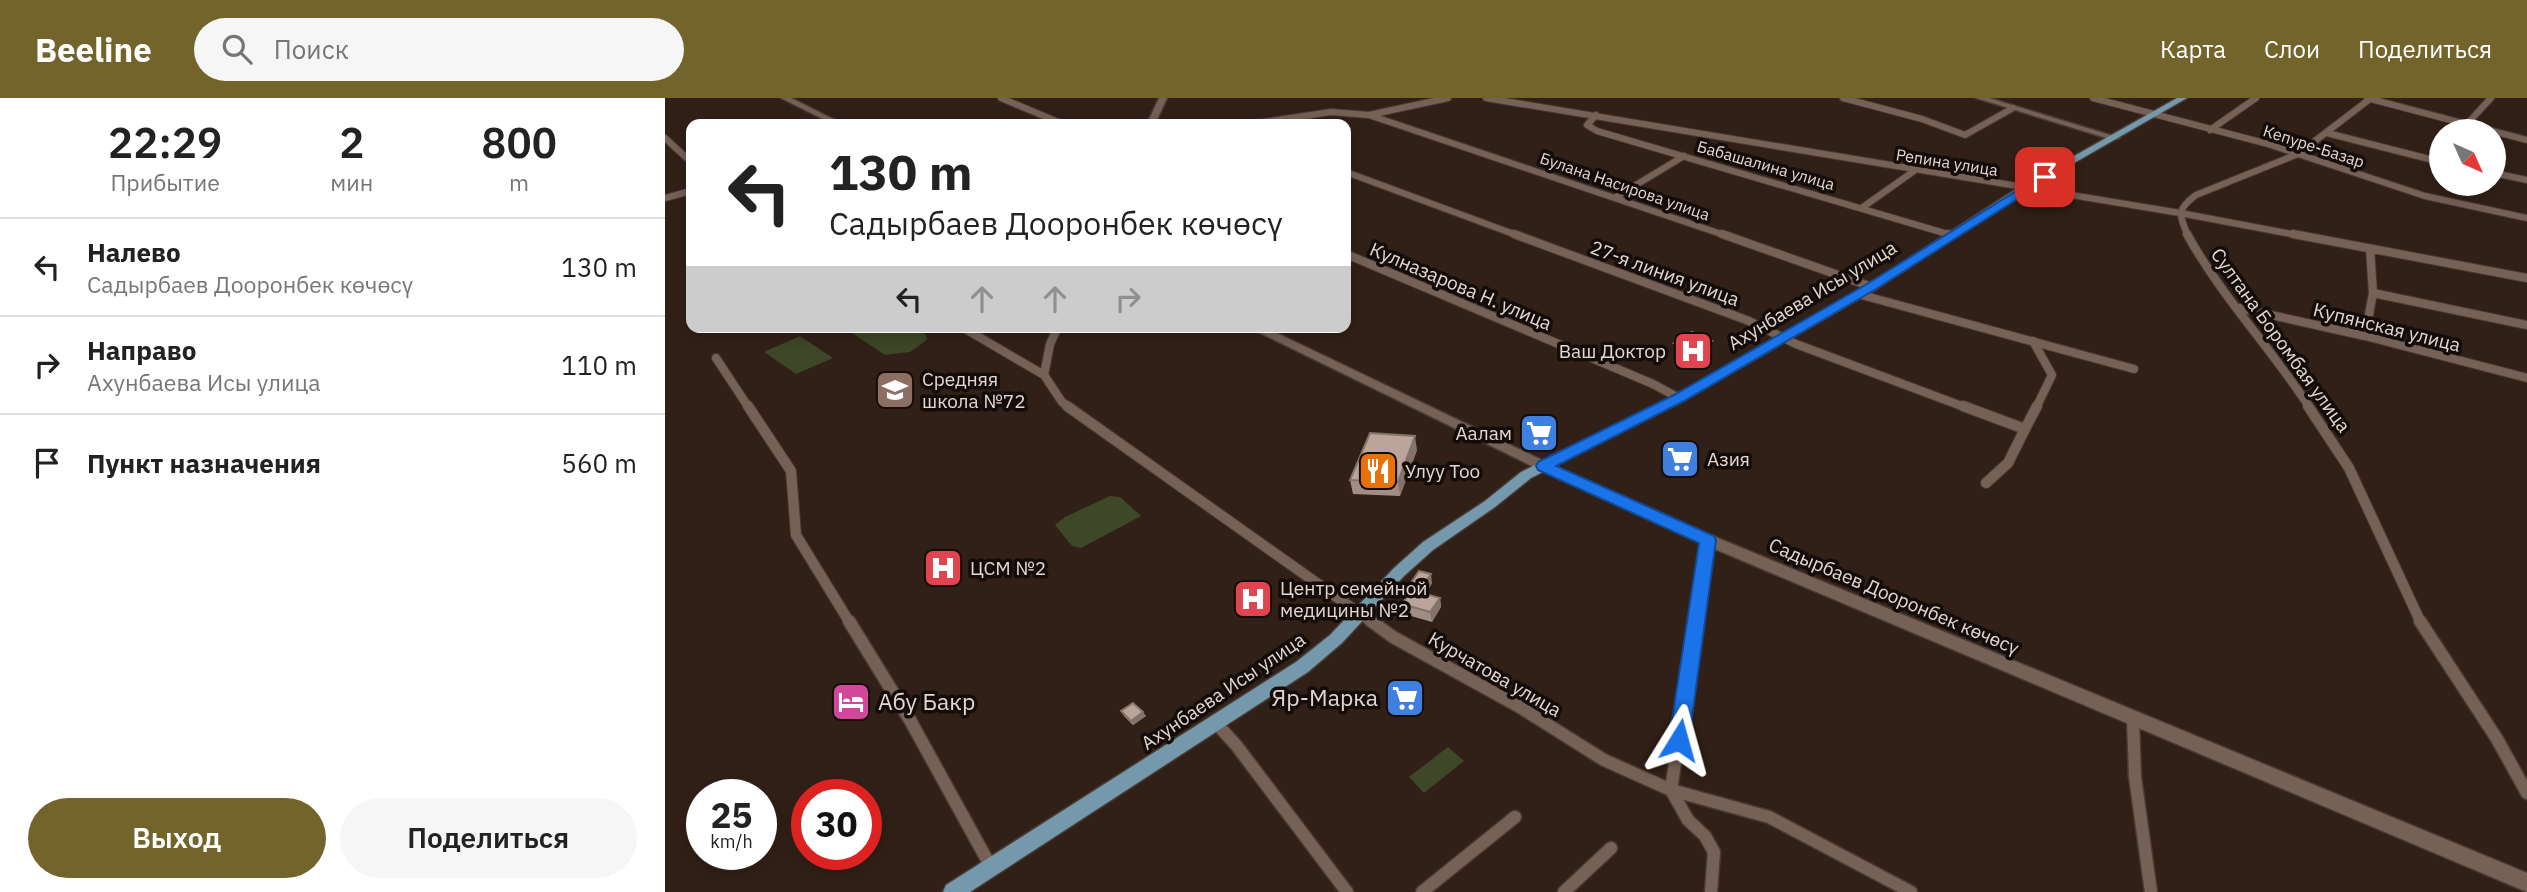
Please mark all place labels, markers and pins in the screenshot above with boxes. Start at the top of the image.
pin [2015,147,2075,207]
hospital icon: Ваш Доктор [1672,330,1714,372]
place label: Ваш Доктор [1559,339,1666,363]
place label: Средняя школа №72 [922,367,1026,413]
school or university icon: Средняя школа №72 [874,369,916,411]
supermarket icon: Аалам [1518,412,1560,454]
place label: Аалам [1455,421,1512,445]
supermarket icon: Азия [1659,438,1701,480]
place label: Азия [1707,447,1750,471]
restaurant icon: Улуу Тоо [1357,450,1399,492]
place label: Улуу Тоо [1405,459,1480,483]
hospital icon: ЦСМ №2 [922,547,964,589]
place label: ЦСМ №2 [970,556,1046,580]
place label: Центр семейной медицины №2 [1280,576,1428,622]
hospital icon: Центр семейной медицины №2 [1232,578,1274,620]
supermarket icon: Яр-Марка [1384,677,1426,719]
hotel icon: Абу Бакр [830,681,872,723]
place label: Яр-Марка [1272,682,1378,712]
place label: Абу Бакр [878,686,975,716]

